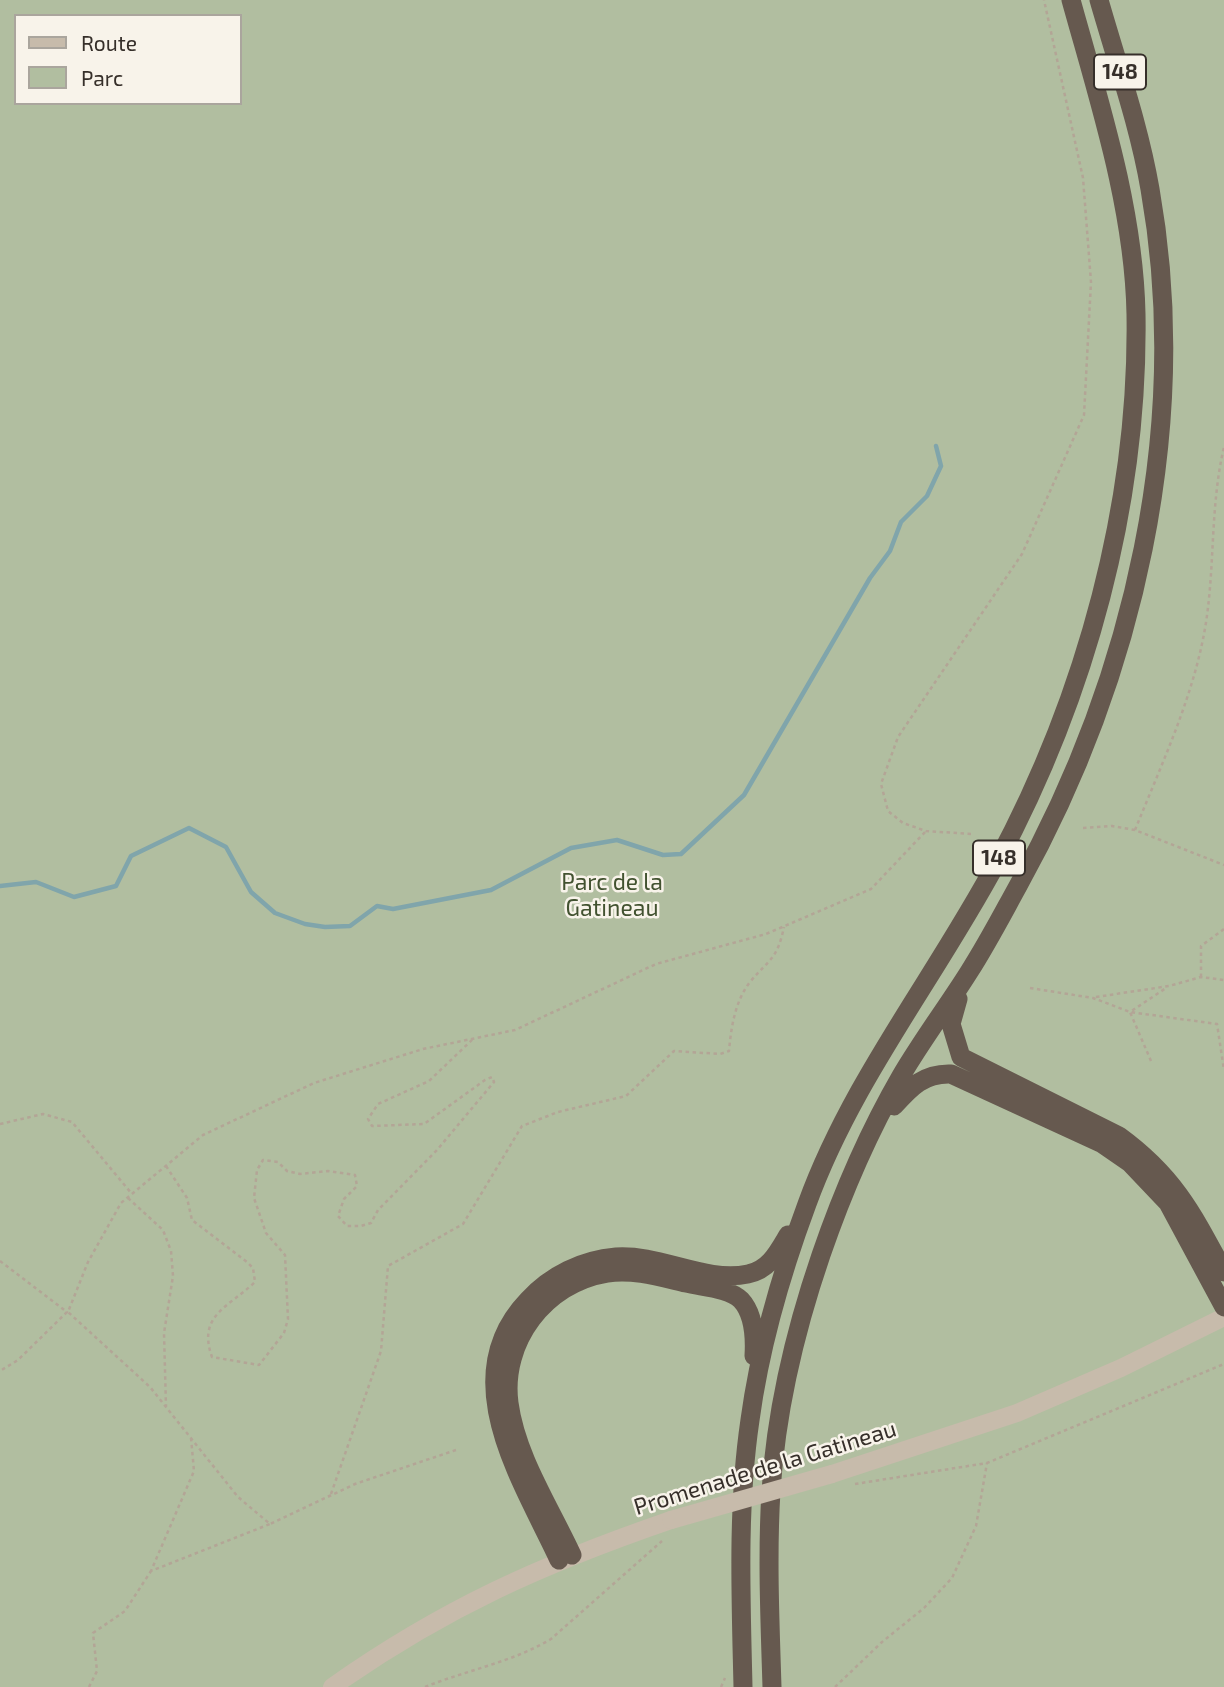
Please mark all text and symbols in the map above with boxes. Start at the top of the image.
legend [14,14,242,105]
text: Route [81,30,137,55]
road number: 148 [1094,55,1146,90]
text: Parc [81,65,123,90]
road number: 148 [973,840,1025,876]
park label: Parc de la Gatineau [561,868,663,922]
street label: Promenade de la Gatineau [630,1415,900,1521]

